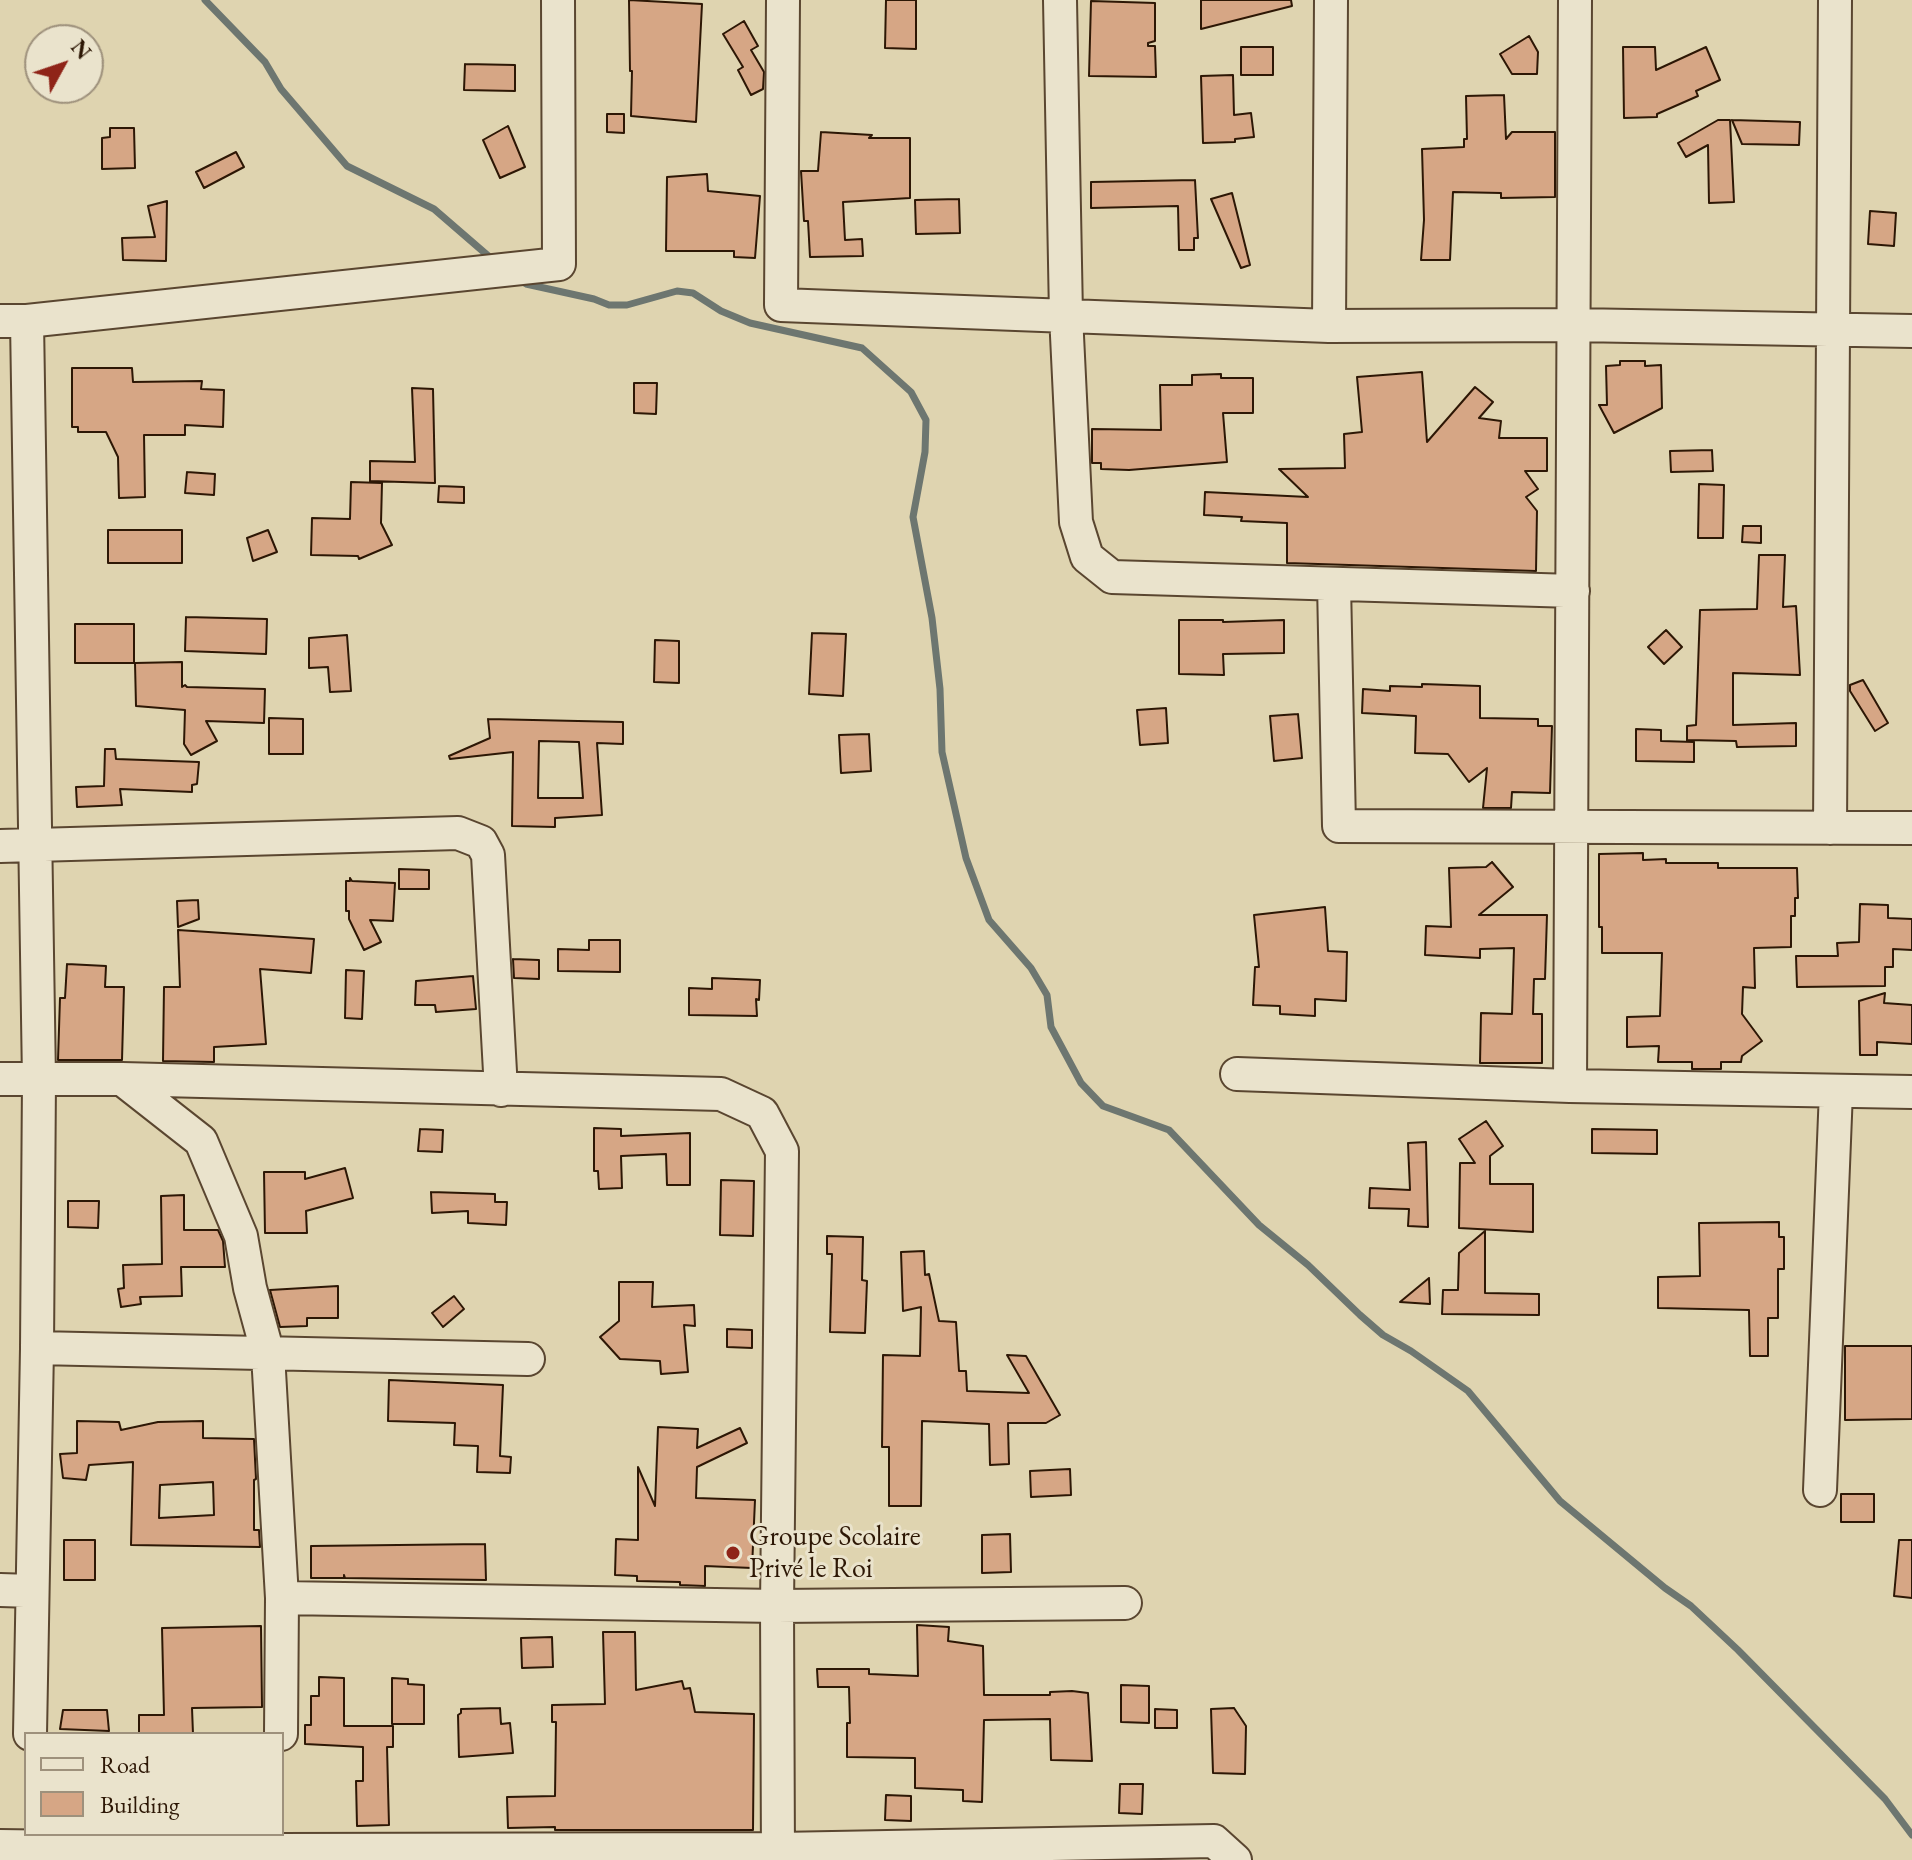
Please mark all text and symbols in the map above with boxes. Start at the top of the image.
north arrow [24,24,104,104]
text: N [64,33,98,66]
place label: Groupe Scolaire Privé le Roi [749,1520,921,1586]
marker: Groupe Scolaire Privé le Roi [724,1544,742,1562]
legend [24,1732,284,1836]
text: Road [100,1749,150,1780]
text: Building [100,1789,180,1820]

